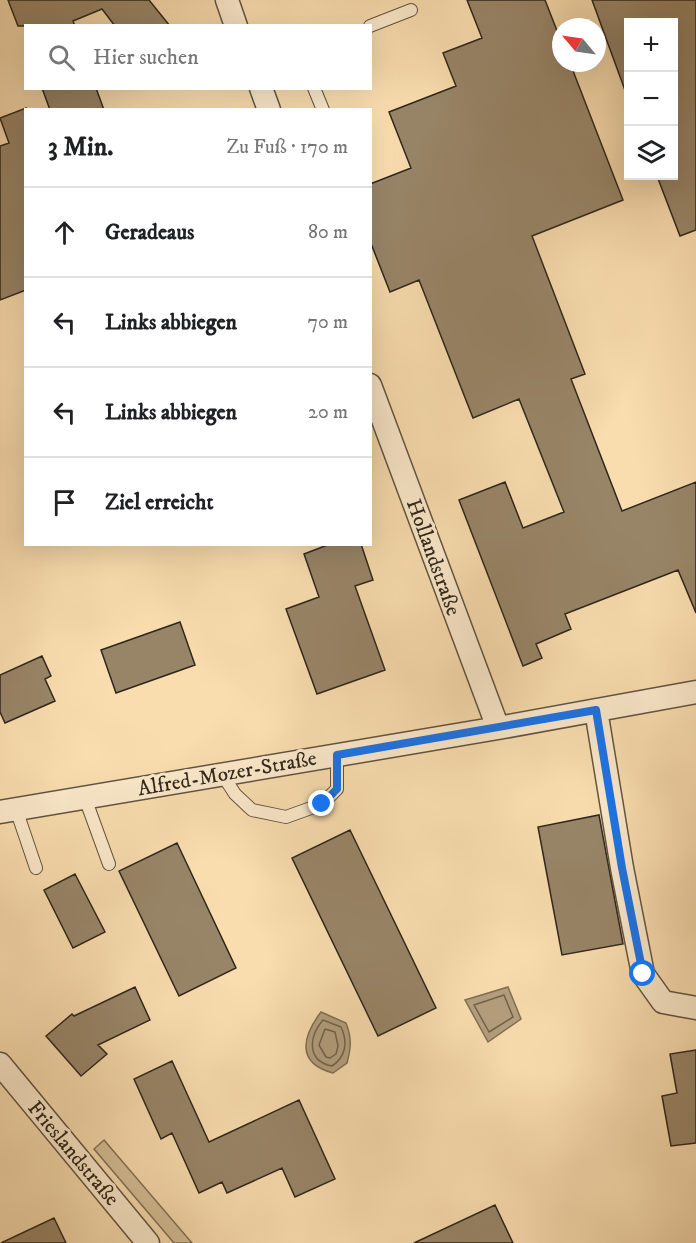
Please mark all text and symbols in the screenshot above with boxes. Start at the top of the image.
north arrow [552,18,606,72]
map controls [624,18,678,180]
button: + [624,18,678,72]
search box [24,24,372,90]
icon: search [45,41,78,74]
text: Hier suchen [93,44,199,71]
button: − [624,72,678,126]
button: layers [624,126,678,180]
text: 3 Min. [48,131,113,164]
text: Zu Fuß · 170 m [226,135,348,160]
icon: ahead [48,216,81,249]
text: Geradeaus [105,219,194,246]
text: 80 m [308,220,348,245]
icon: left [48,306,81,339]
text: Links abbiegen [105,309,237,336]
text: 70 m [307,310,348,335]
icon: left [48,396,81,429]
text: Links abbiegen [105,399,237,426]
text: 20 m [308,400,348,425]
icon: arrive [48,486,81,519]
text: Ziel erreicht [105,489,213,516]
street label: Hollandstraße [400,495,466,619]
street label: Alfred-Mozer-Straße [136,745,319,803]
route end [308,790,334,816]
route start [629,960,655,986]
street label: Frieslandstraße [22,1096,125,1212]

